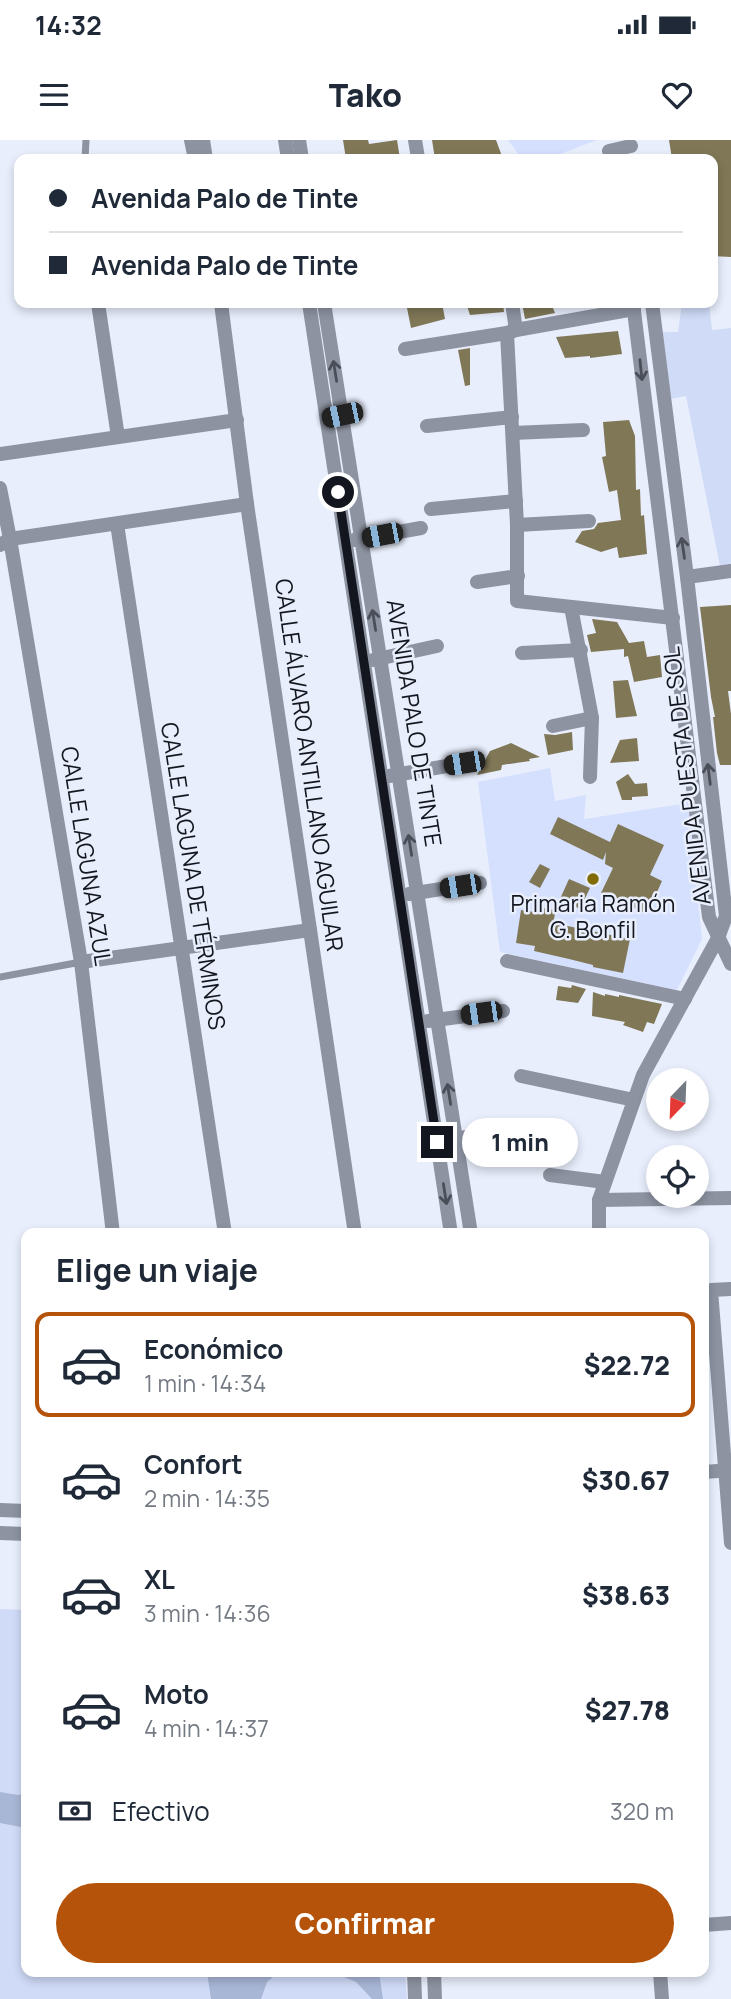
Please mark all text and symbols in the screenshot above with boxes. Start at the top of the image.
text: 14:32 [35,7,102,43]
text: Tako [329,73,402,117]
icon: menu [35,76,73,114]
icon: heart [658,76,696,114]
text: Avenida Palo de Tinte [91,180,359,216]
text: Avenida Palo de Tinte [91,247,359,283]
one-way arrow [635,359,648,381]
one-way arrow [328,360,341,383]
car [320,400,365,430]
route start [322,476,354,508]
car [360,521,405,549]
one-way arrow [676,537,689,560]
street label: CALLE ÁLVARO ANTILLANO AGUILAR [268,577,352,953]
street label: AVENIDA PALO DE TINTE [380,597,450,849]
one-way arrow [368,609,381,632]
street label: AVENIDA PUESTA DE SOL [654,645,718,907]
street label: CALLE LAGUNA DE TÉRMINOS [154,720,234,1032]
street label: CALLE LAGUNA AZUL [54,744,120,968]
car [442,749,487,777]
one-way arrow [702,763,715,786]
one-way arrow [403,834,416,857]
marker: Primaria Ramón G. Bonfil [585,871,601,887]
car [438,872,483,900]
place label: Primaria Ramón G. Bonfil [511,887,675,945]
car [459,1000,504,1026]
north arrow [646,1068,709,1130]
map controls [646,1068,709,1208]
one-way arrow [443,1083,456,1106]
callout: 1 min [462,1118,577,1166]
route end [421,1126,453,1158]
text: 1 min [491,1126,549,1158]
button: locate [646,1145,709,1208]
one-way arrow [439,1182,452,1205]
text: Elige un viaje [56,1248,258,1292]
text: Económico [144,1331,283,1367]
icon: car [60,1333,123,1396]
text: $22.72 [584,1347,670,1383]
text: 1 min · 14:34 [144,1367,266,1399]
text: Confort [144,1446,243,1482]
icon: car [60,1448,123,1511]
text: $30.67 [582,1462,670,1498]
text: 2 min · 14:35 [144,1482,270,1514]
text: XL [144,1561,175,1597]
icon: car [60,1563,123,1626]
text: $38.63 [582,1577,670,1613]
text: 3 min · 14:36 [144,1597,271,1629]
text: Moto [144,1676,209,1712]
icon: car [60,1678,123,1741]
text: $27.78 [585,1692,670,1728]
text: 4 min · 14:37 [144,1712,269,1744]
icon: cash [56,1792,94,1830]
text: Efectivo [112,1793,210,1829]
text: 320 m [610,1795,674,1827]
button: Confirmar [56,1883,674,1963]

